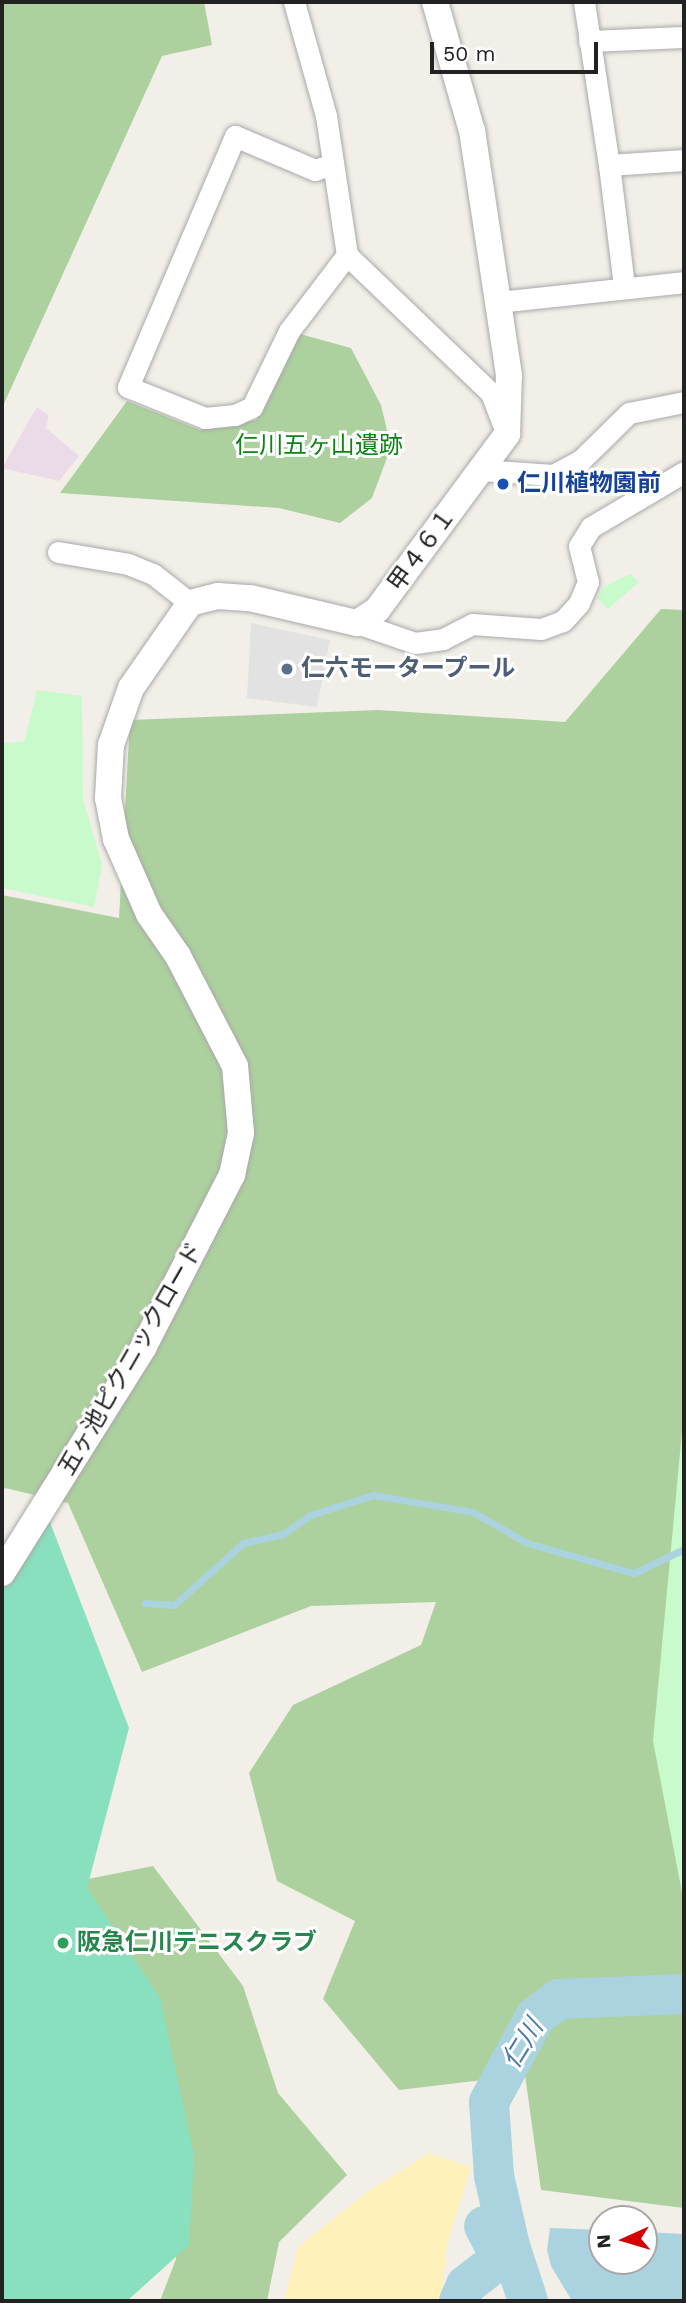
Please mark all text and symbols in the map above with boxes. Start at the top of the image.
scale bar [434,28,602,72]
text: 50 m [443,41,495,66]
park label: 仁川五ヶ山遺跡 [235,432,403,460]
place label: 仁川植物園前 [517,470,661,498]
marker: 仁川植物園前 [495,476,511,492]
street label: 甲４６１ [382,503,462,597]
place label: 仁六モータープール [301,655,517,683]
marker: 仁六モータープール [279,661,295,677]
street label: 五ヶ池ピクニックロード [53,1237,209,1481]
place label: 阪急仁川テニスクラブ [77,1929,317,1957]
marker: 阪急仁川テニスクラブ [55,1935,71,1951]
water label: 仁川 [496,2014,550,2074]
north arrow [588,2205,658,2275]
text: N [592,2234,616,2249]

